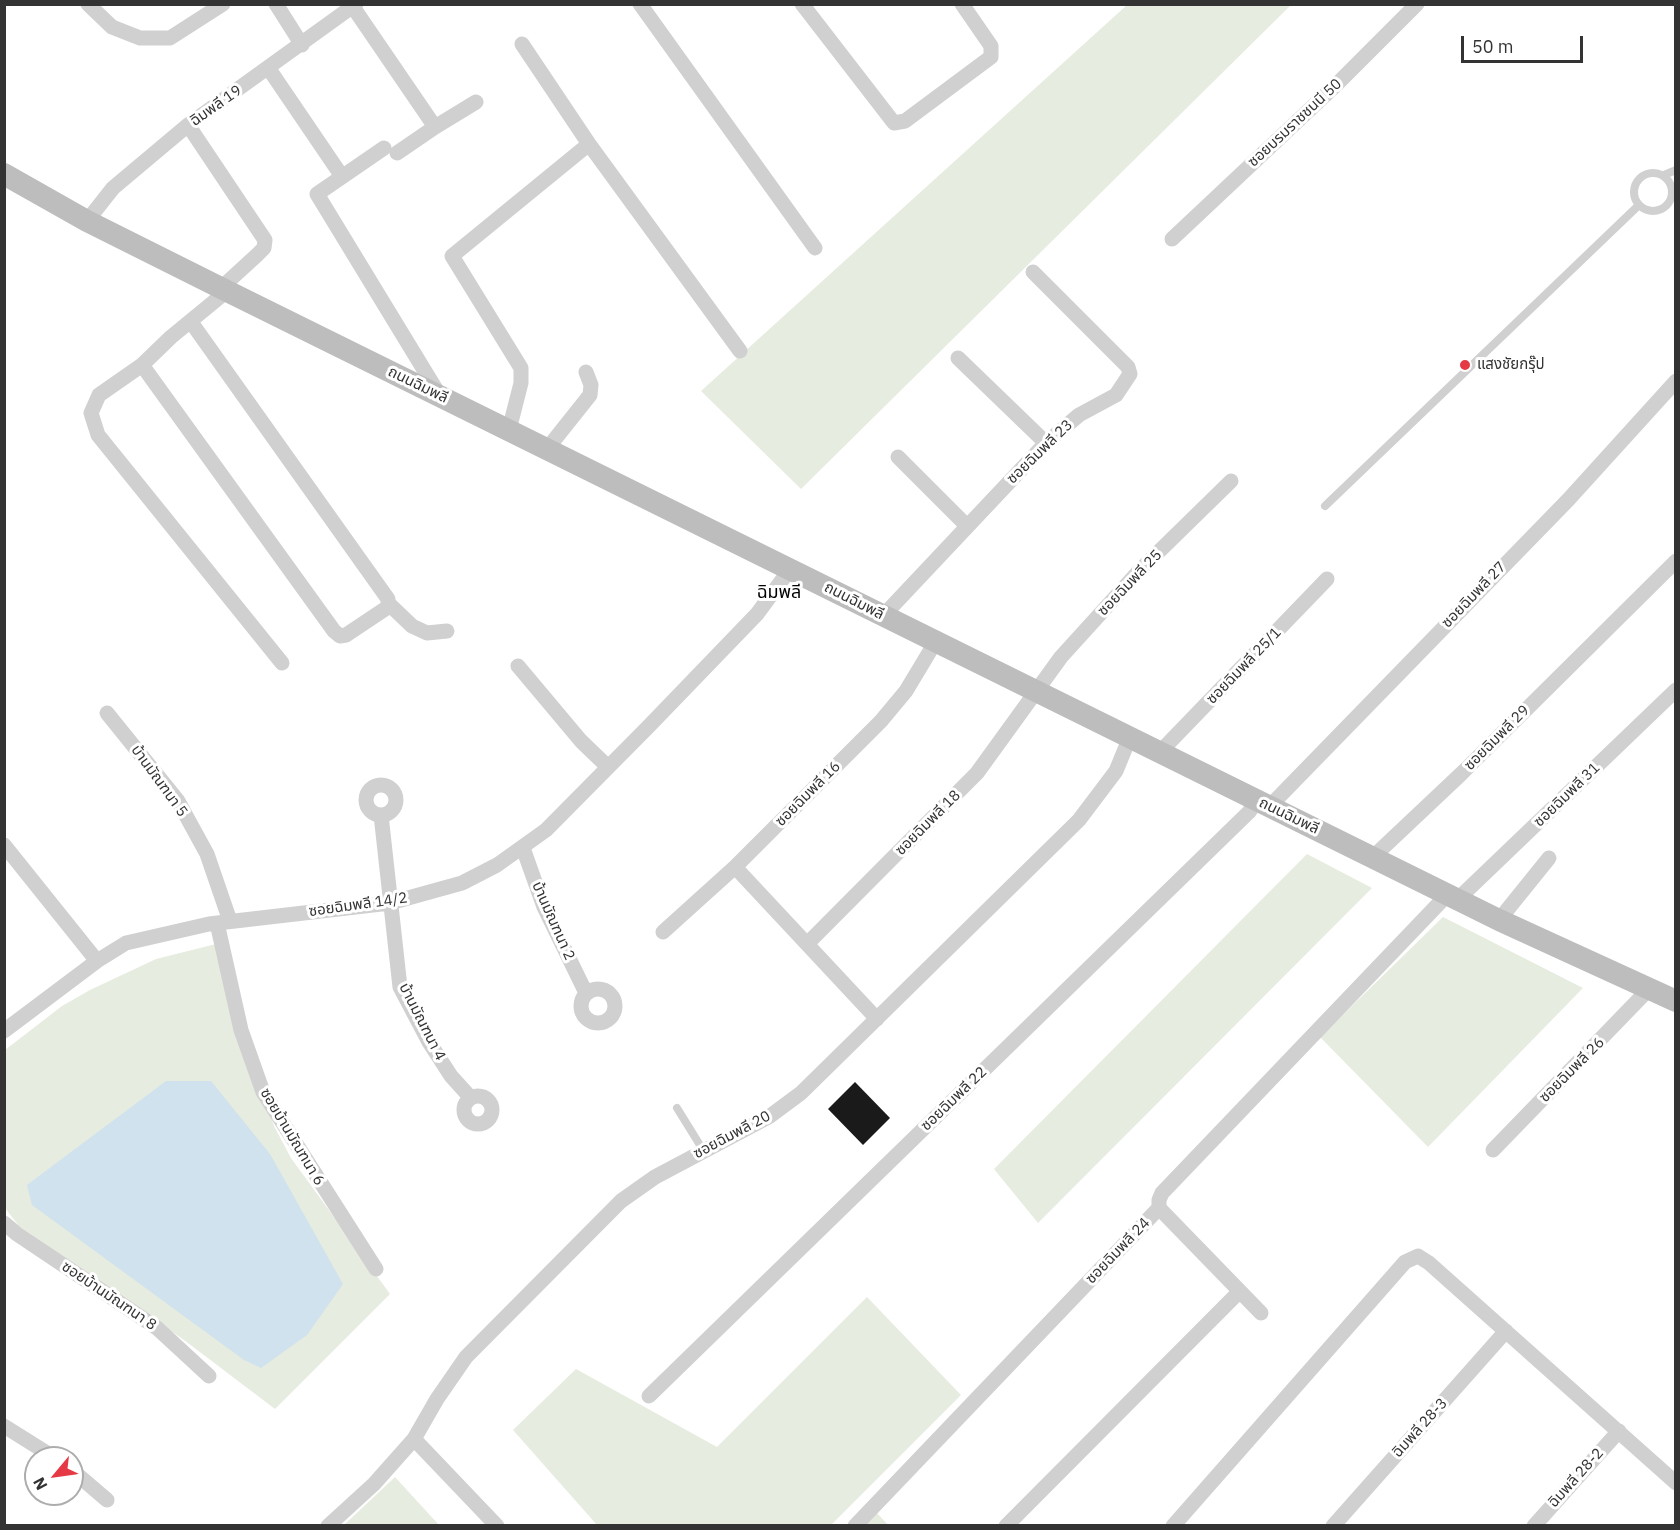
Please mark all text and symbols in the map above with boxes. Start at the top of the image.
scale bar [1464,24,1586,62]
text: 50 m [1472,35,1514,58]
street label: ซอยบรมราชชนนี 50 [1245,75,1345,171]
street label: ฉิมพลี 19 [187,82,245,130]
place label: แสงชัยกรุ๊ป [1477,356,1545,374]
marker: แสงชัยกรุ๊ป [1458,358,1472,372]
street label: ถนนฉิมพลี [385,363,451,407]
street label: ซอยฉิมพลี 23 [1003,416,1077,488]
street label: ซอยฉิมพลี 25 [1094,546,1166,620]
street label: ซอยฉิมพลี 27 [1438,558,1510,632]
street label: ถนนฉิมพลี [821,578,887,624]
district label: ฉิมพลี [757,582,801,604]
street label: ซอยฉิมพลี 25/1 [1203,624,1285,708]
street label: ซอยฉิมพลี 29 [1461,702,1533,774]
street label: บ้านมัณฑนา 5 [127,742,191,820]
street label: ซอยฉิมพลี 16 [772,758,844,830]
street label: ซอยฉิมพลี 31 [1530,759,1604,831]
street label: ซอยฉิมพลี 18 [892,787,964,859]
street label: ถนนฉิมพลี [1256,794,1322,838]
street label: บ้านมัณฑนา 2 [528,879,578,963]
street label: ซอยฉิมพลี 14/2 [308,889,408,921]
street label: บ้านมัณฑนา 4 [395,980,449,1064]
street label: ซอยฉิมพลี 26 [1536,1034,1608,1106]
street label: ซอยฉิมพลี 22 [917,1063,991,1135]
street label: ซอยบ้านมัณฑนา 6 [256,1085,328,1189]
street label: ซอยฉิมพลี 20 [690,1107,774,1163]
street label: ซอยฉิมพลี 24 [1082,1214,1154,1288]
street label: ซอยบ้านมัณฑนา 8 [58,1258,160,1334]
street label: ฉิมพลี 28-3 [1389,1395,1451,1461]
street label: ฉิมพลี 28-2 [1545,1445,1607,1511]
north arrow [24,1446,84,1506]
text: N [28,1474,52,1494]

